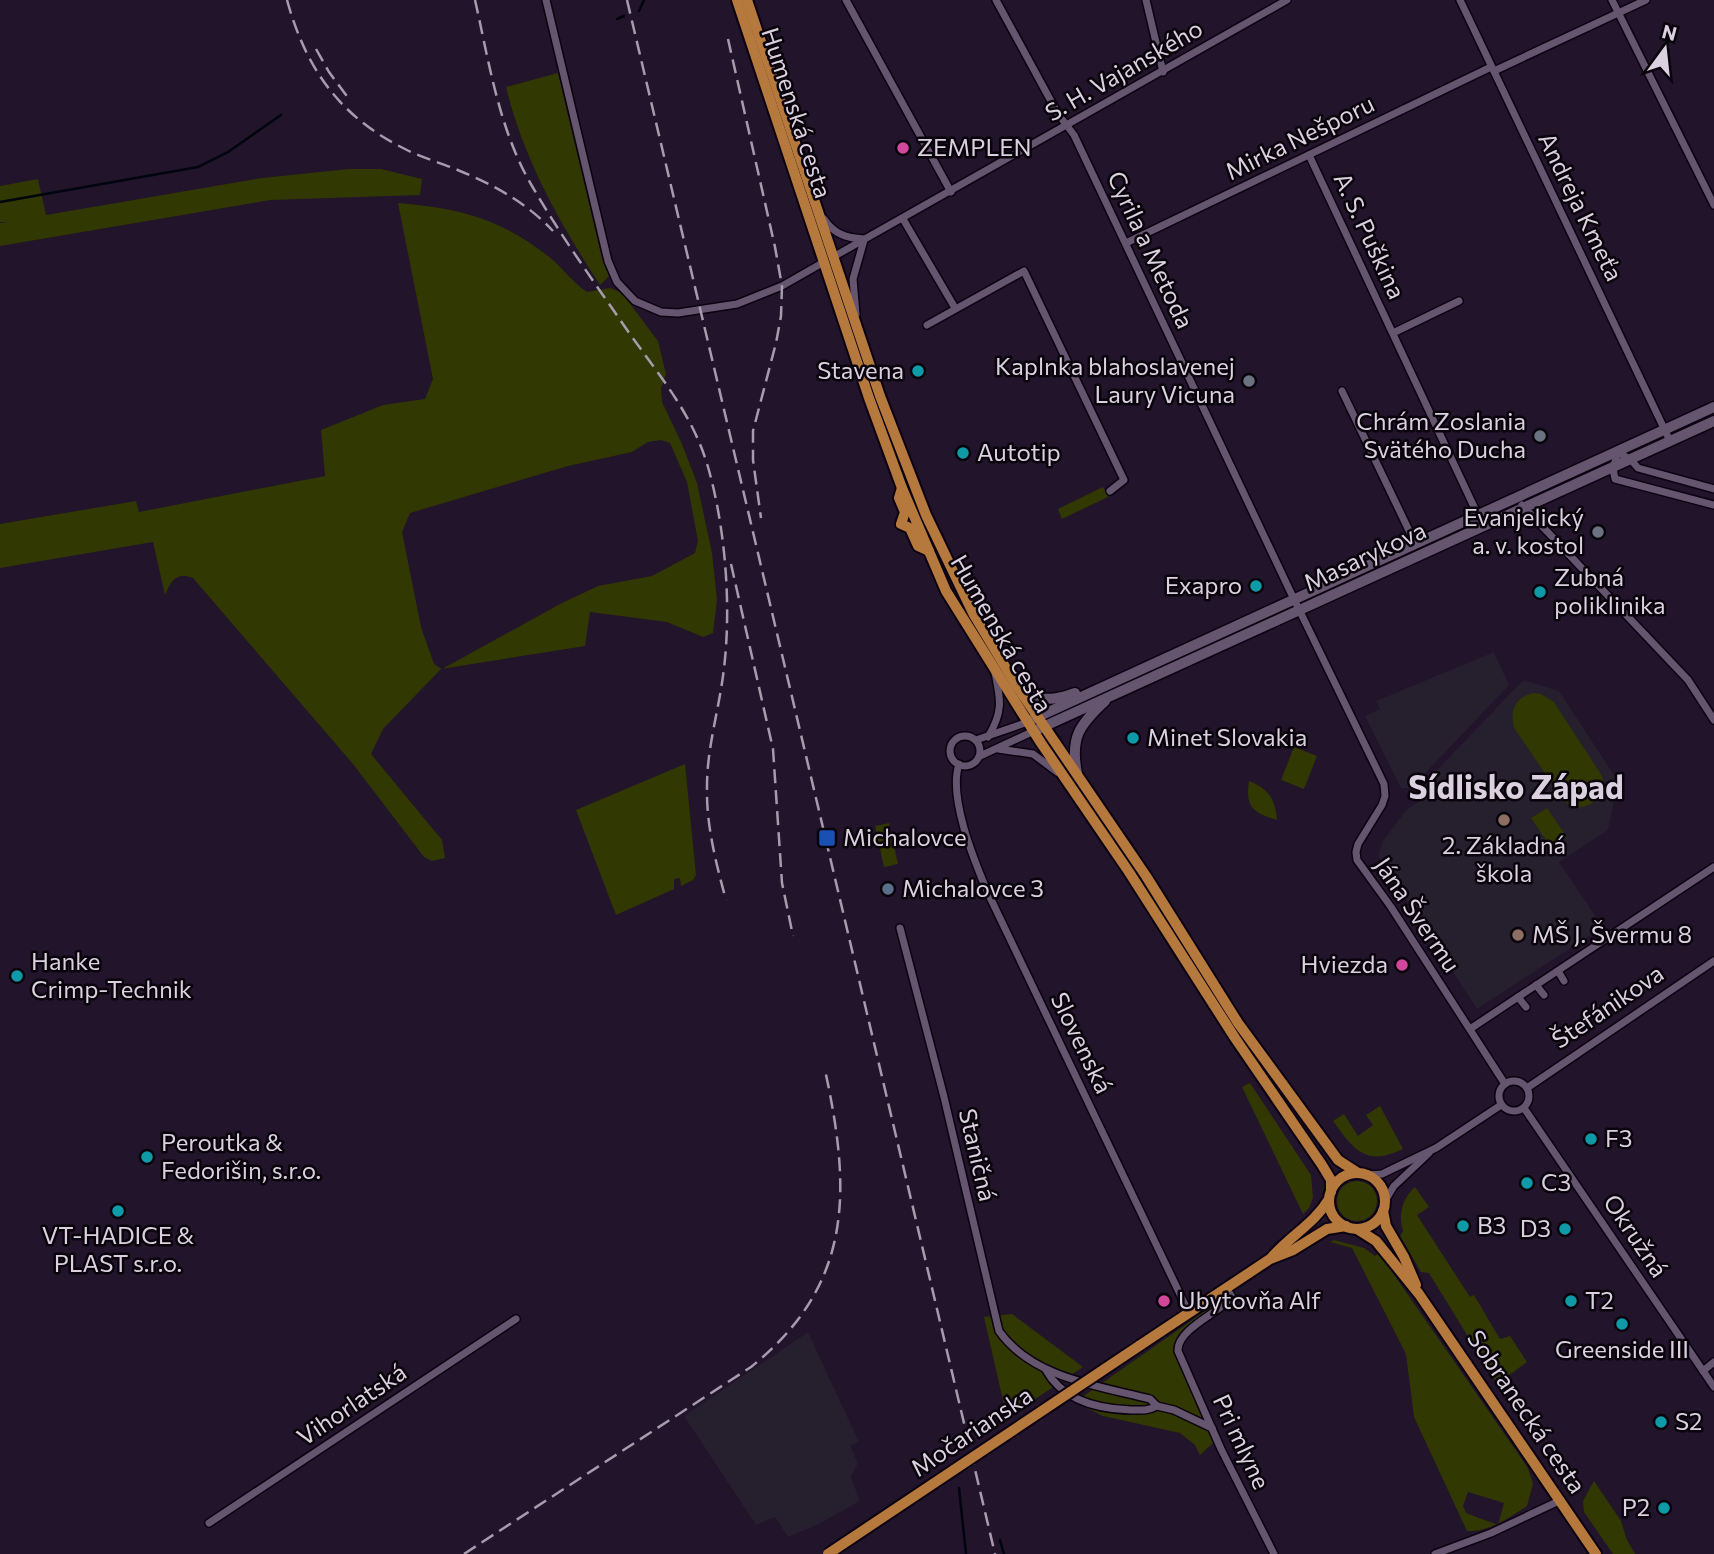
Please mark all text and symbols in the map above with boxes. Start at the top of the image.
street label: S. H. Vajanského [1039,13,1207,126]
north arrow [1630,14,1700,84]
text: N [1660,19,1679,45]
street label: Humenská cesta [756,24,839,201]
street label: Mirka Nešporu [1220,88,1379,185]
street label: Andreja Kmeťa [1533,128,1630,285]
place label: ZEMPLEN [917,132,1031,161]
marker: ZEMPLEN [895,140,911,156]
street label: Cyrila a Metoda [1102,166,1200,333]
street label: A. S. Puškina [1328,168,1412,303]
place label: Kaplnka blahoslavenej Laury Vicuna [995,351,1235,408]
place label: Stavena [817,355,904,384]
marker: Stavena [910,363,926,379]
marker: Kaplnka blahoslavenej Laury Vicuna [1241,373,1257,389]
place label: Chrám Zoslania Svätého Ducha [1356,406,1526,463]
marker: Chrám Zoslania Svätého Ducha [1532,428,1548,444]
place label: Autotip [977,437,1061,466]
marker: Autotip [955,445,971,461]
place label: Evanjelický a. v. kostol [1463,502,1584,559]
street label: Masarykova [1299,515,1430,597]
marker: Evanjelický a. v. kostol [1590,524,1606,540]
street label: Humenská cesta [945,549,1059,717]
place label: Zubná poliklinika [1554,562,1666,619]
place label: Exapro [1165,570,1242,599]
marker: Exapro [1248,578,1264,594]
marker: Zubná poliklinika [1532,584,1548,600]
place label: Minet Slovakia [1147,722,1307,751]
marker: Minet Slovakia [1125,730,1141,746]
district label: Sídlisko Západ [1408,766,1624,806]
marker: 2. Základná škola [1496,812,1512,828]
place label: Michalovce [843,822,967,851]
marker: Michalovce [817,828,837,848]
place label: 2. Základná škola [1442,830,1566,887]
street label: Jána Švermu [1369,851,1467,977]
place label: Michalovce 3 [902,873,1044,902]
marker: Michalovce 3 [880,881,896,897]
place label: MŠ J. Švermu 8 [1532,919,1692,948]
marker: MŠ J. Švermu 8 [1510,927,1526,943]
place label: Hanke Crimp-Technik [31,946,192,1003]
place label: Hviezda [1301,949,1388,978]
marker: Hviezda [1394,957,1410,973]
street label: Štefánikova [1546,958,1669,1054]
marker: Hanke Crimp-Technik [9,968,25,984]
street label: Slovenská [1045,987,1119,1098]
street label: Staničná [954,1105,1003,1204]
place label: F3 [1605,1123,1632,1152]
place label: Peroutka & Fedorišin, s.r.o. [161,1127,321,1184]
marker: F3 [1583,1131,1599,1147]
marker: Peroutka & Fedorišin, s.r.o. [139,1149,155,1165]
place label: C3 [1541,1167,1571,1196]
marker: C3 [1519,1175,1535,1191]
street label: Okružná [1598,1188,1674,1282]
marker: VT-HADICE & PLAST s.r.o. [110,1203,126,1219]
place label: B3 [1477,1210,1506,1239]
place label: D3 [1520,1213,1551,1242]
marker: B3 [1455,1218,1471,1234]
place label: VT-HADICE & PLAST s.r.o. [42,1220,195,1277]
marker: D3 [1557,1221,1573,1237]
place label: Ubytovňa Alf [1178,1285,1321,1314]
place label: T2 [1585,1285,1614,1314]
marker: Ubytovňa Alf [1156,1293,1172,1309]
marker: T2 [1563,1293,1579,1309]
marker: Greenside III [1614,1316,1630,1332]
street label: Sobranecká cesta [1462,1324,1593,1498]
place label: Greenside III [1555,1334,1689,1363]
street label: Vihorlatská [291,1357,411,1451]
street label: Močarianska [905,1380,1037,1482]
street label: Pri mlyne [1208,1389,1277,1493]
place label: S2 [1675,1406,1702,1435]
marker: S2 [1653,1414,1669,1430]
place label: P2 [1622,1492,1650,1521]
marker: P2 [1656,1500,1672,1516]

